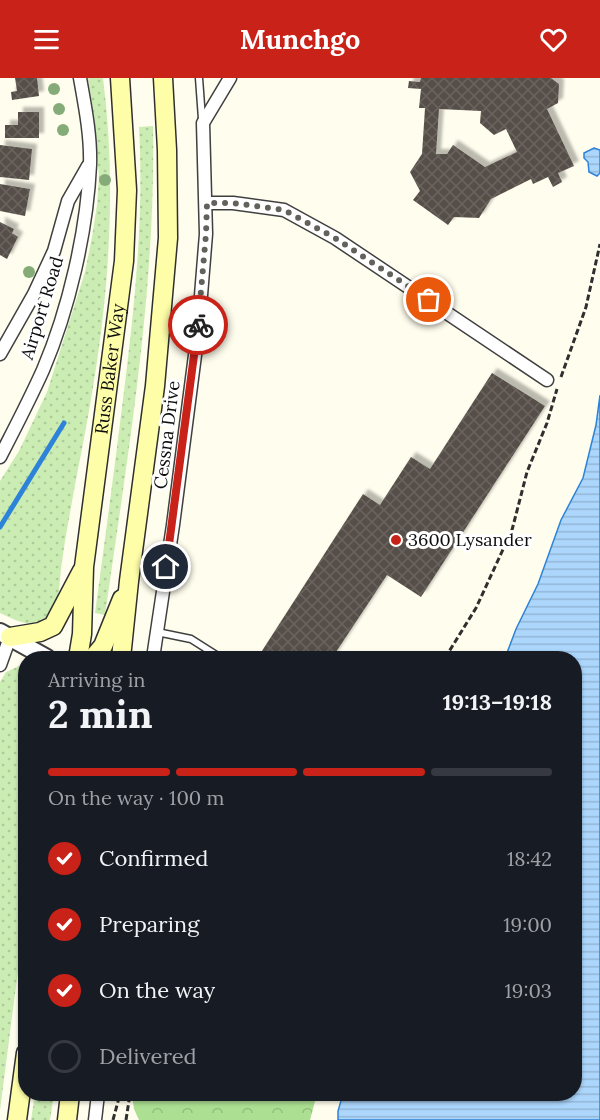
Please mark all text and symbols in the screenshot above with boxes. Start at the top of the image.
text: Munchgo [240,22,360,56]
icon: menu [30,23,63,56]
icon: heart [537,23,570,56]
street label: Airport Road [15,253,68,363]
pin [403,274,454,325]
icon: bag [412,283,445,316]
courier [168,295,228,355]
street label: Russ Baker Way [89,302,129,436]
icon: bike [182,309,215,342]
street label: Cessna Drive [148,379,185,490]
place label: 3600 Lysander [408,528,532,551]
marker: 3600 Lysander [389,533,403,547]
pin [140,541,191,592]
icon: home [149,550,182,583]
text: Arriving in [48,667,145,692]
text: 19:13–19:18 [443,688,552,716]
text: 2 min [48,689,153,739]
text: On the way · 100 m [48,785,224,810]
icon: check [48,842,81,875]
text: Confirmed [99,844,208,872]
text: 18:42 [507,846,552,871]
icon: check [48,908,81,941]
text: Preparing [99,910,199,938]
text: 19:00 [503,912,552,937]
icon: check [48,974,81,1007]
text: On the way [99,976,215,1004]
text: 19:03 [505,978,552,1003]
text: Delivered [99,1042,197,1070]

